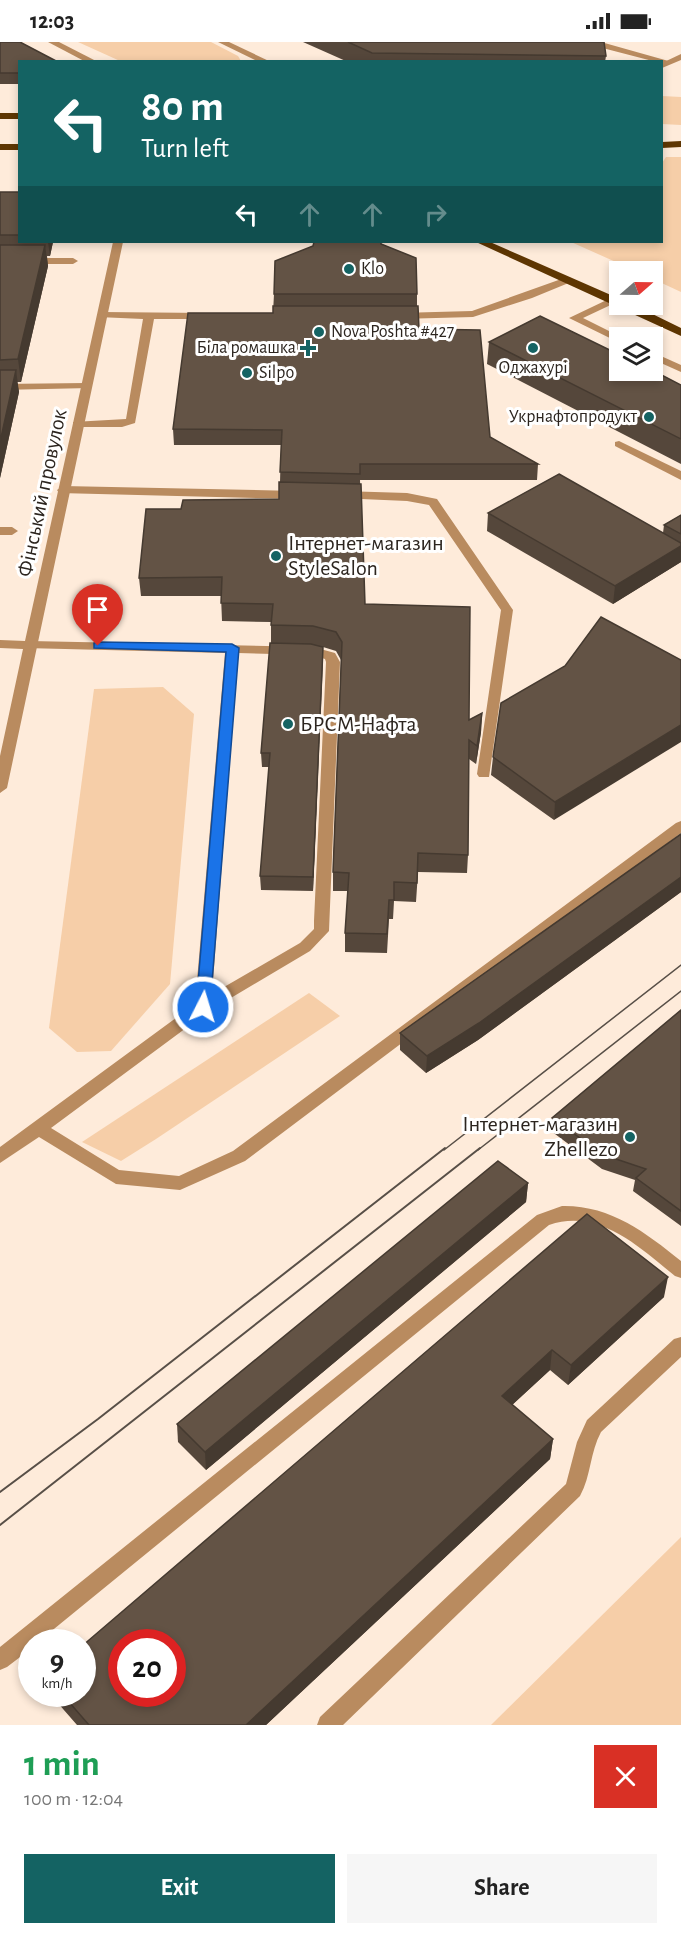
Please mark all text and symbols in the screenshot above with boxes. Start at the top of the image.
text: 12:03 [30,10,74,32]
icon: left [42,84,120,162]
text: 80 m [141,86,224,128]
text: Turn left [141,135,229,162]
icon: left [230,198,263,231]
icon: ahead [293,198,326,231]
icon: ahead [356,198,389,231]
icon: right [419,198,452,231]
place label: Klo [361,260,384,278]
north arrow [609,261,663,315]
map controls [609,261,663,381]
marker: Klo [342,262,356,276]
place label: Nova Poshta #427 [331,323,454,341]
marker: Nova Poshta #427 [312,325,326,339]
button: layers [609,327,663,381]
place label: Біла ромашка [196,339,296,357]
marker: Біла ромашка [301,341,315,355]
marker: Оджахурі [526,341,540,355]
place label: Оджахурі [498,359,568,377]
place label: Silpo [259,364,294,382]
marker: Silpo [240,366,254,380]
street label: Фінський провулок [13,407,71,579]
place label: Укрнафтопродукт [509,408,638,426]
marker: Укрнафтопродукт [642,410,656,424]
place label: Інтернет-магазин StyleSalon [288,532,444,579]
marker: Інтернет-магазин StyleSalon [269,549,283,563]
pin [72,584,123,646]
icon: arrive [81,593,114,626]
place label: БРСМ-Нафта [300,713,416,735]
marker: БРСМ-Нафта [281,717,295,731]
position arrow [171,975,235,1039]
place label: Інтернет-магазин Zhellezo [462,1113,618,1160]
marker: Інтернет-магазин Zhellezo [623,1130,637,1144]
speed limit sign: 20 [108,1629,186,1707]
text: 9 [50,1646,64,1676]
text: km/h [42,1676,72,1691]
button: close [594,1745,657,1808]
text: 1 min [24,1746,100,1782]
text: 100 m · 12:04 [24,1789,123,1809]
button: Exit [24,1854,335,1923]
button: Share [347,1854,657,1923]

